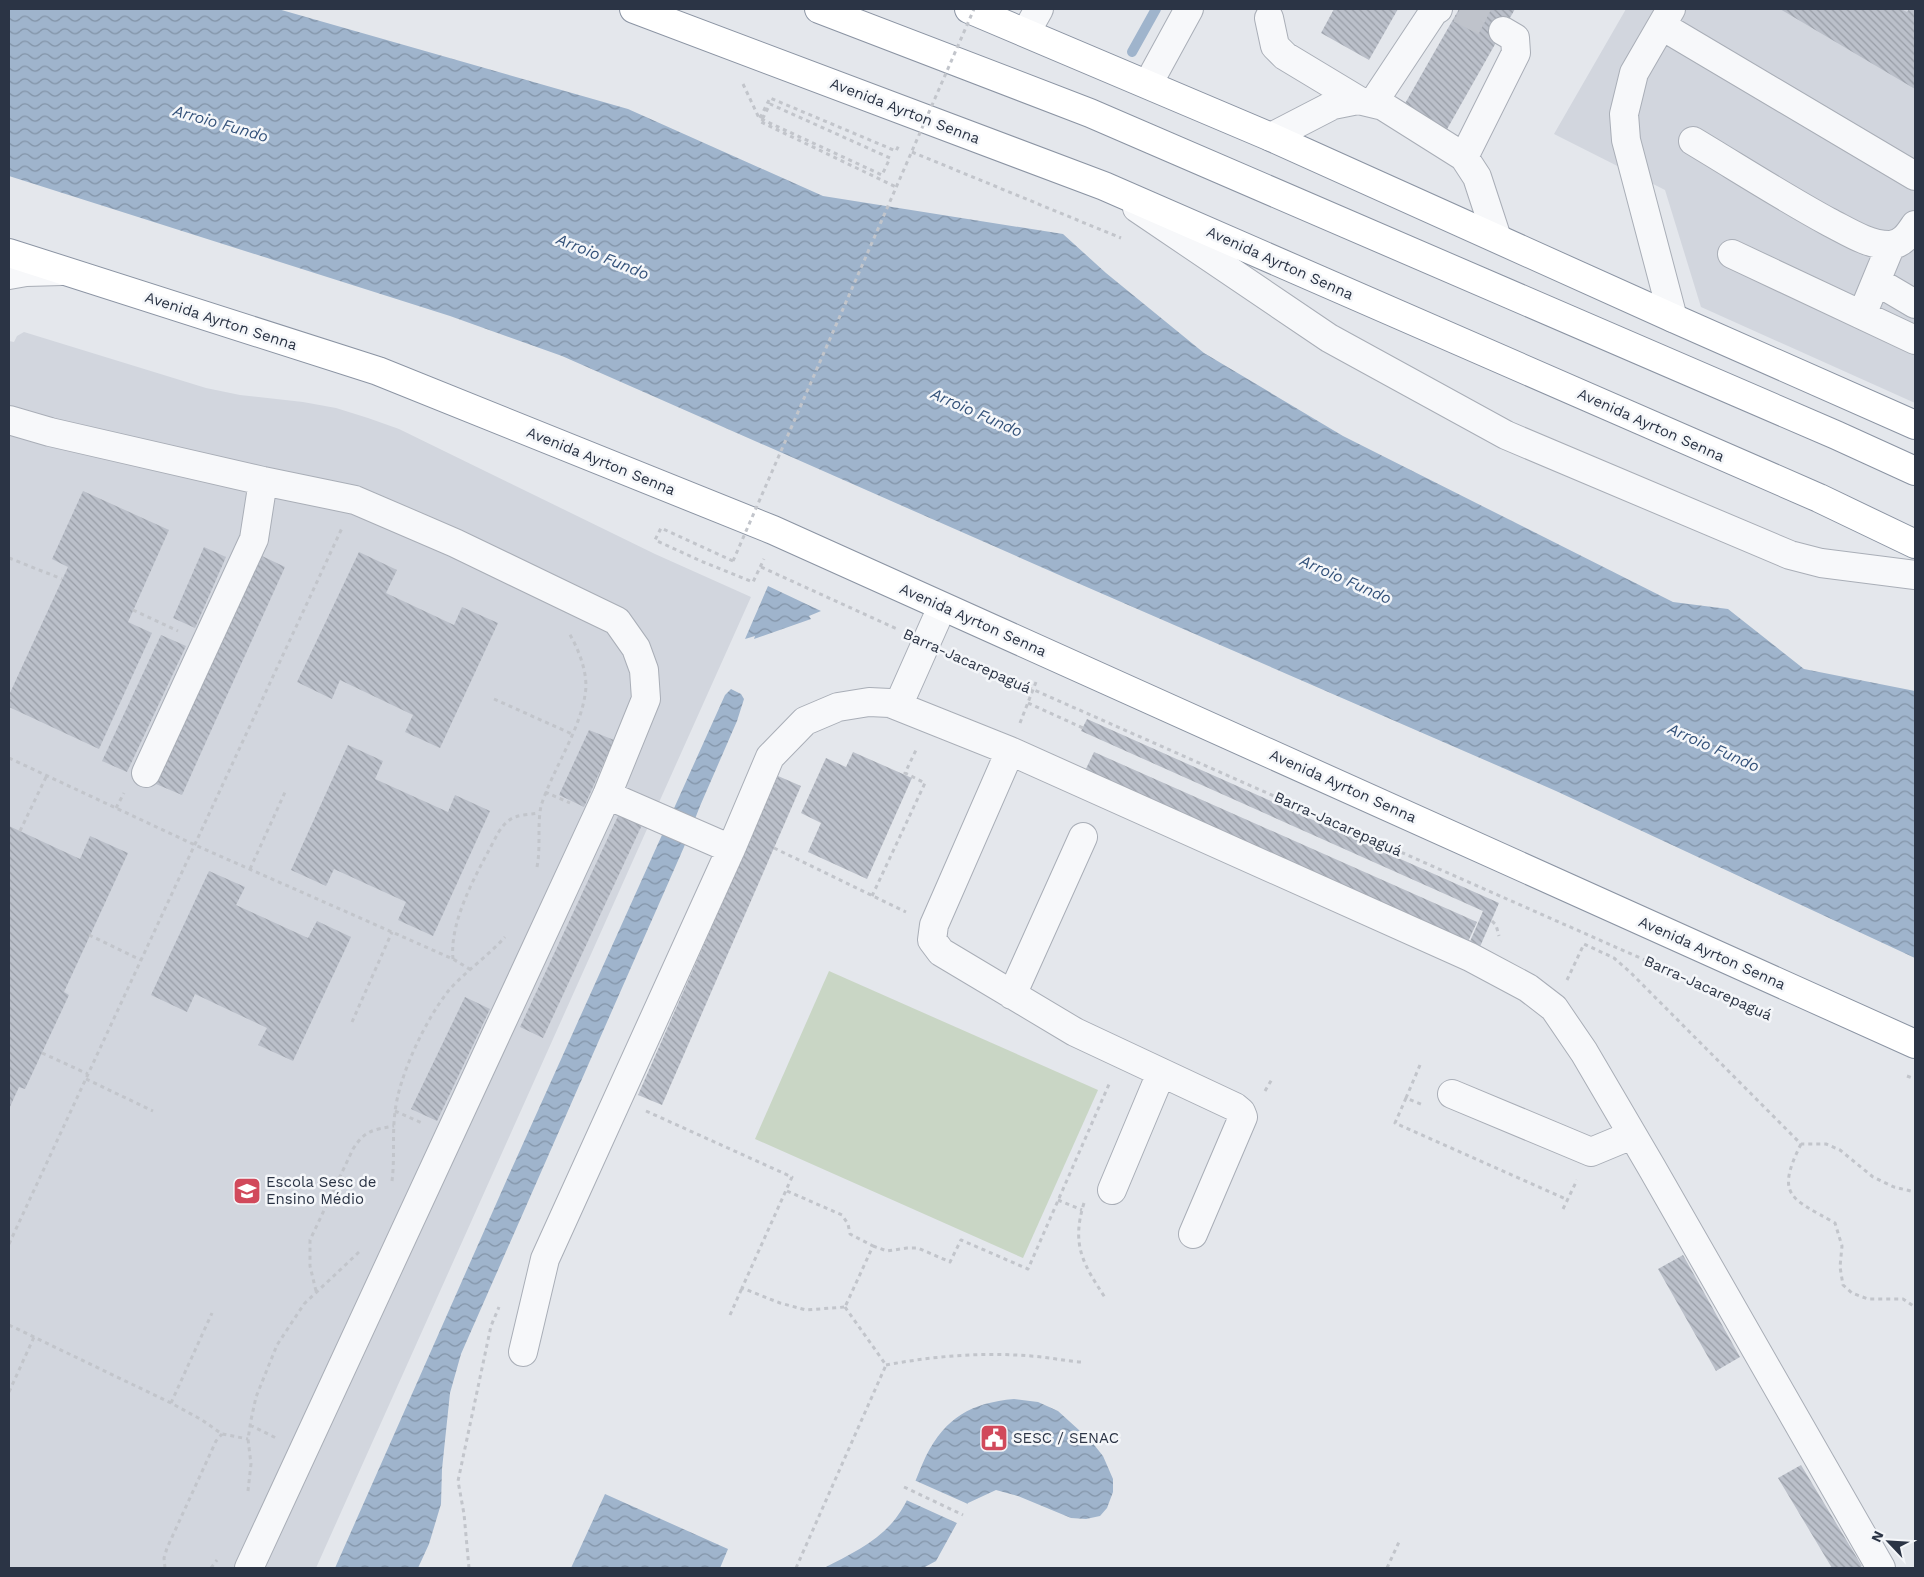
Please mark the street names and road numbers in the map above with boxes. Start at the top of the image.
street label: Avenida Ayrton Senna [828,74,983,148]
street label: Avenida Ayrton Senna [1204,222,1357,304]
street label: Avenida Ayrton Senna [143,288,300,354]
street label: Avenida Ayrton Senna [1575,384,1728,466]
street label: Avenida Ayrton Senna [524,423,678,499]
street label: Avenida Ayrton Senna [897,579,1050,661]
street label: Barra-Jacarepaguá [900,625,1034,697]
street label: Avenida Ayrton Senna [1267,745,1420,827]
street label: Barra-Jacarepaguá [1271,788,1405,860]
street label: Avenida Ayrton Senna [1636,912,1789,994]
street label: Barra-Jacarepaguá [1641,952,1775,1024]

